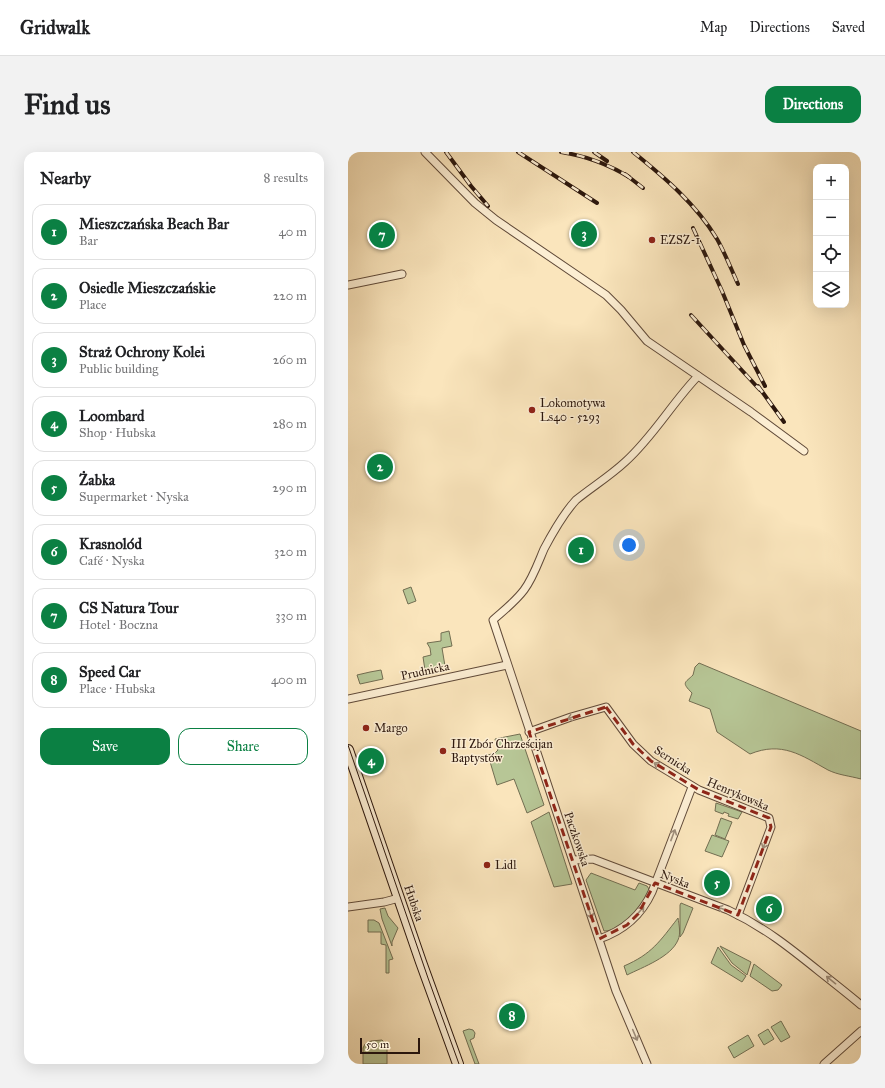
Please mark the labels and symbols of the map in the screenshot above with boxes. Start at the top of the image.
pin: 3 [571,219,597,249]
pin: 7 [369,220,395,250]
place label: EZSZ-1 [660,233,700,247]
marker: EZSZ-1 [647,235,657,245]
place label: Lokomotywa Ls40 - 5293 [540,396,606,424]
marker: Lokomotywa Ls40 - 5293 [527,405,537,415]
pin: 2 [367,452,393,482]
pin: 1 [568,535,594,565]
your location [619,535,639,555]
street label: Prudnicka [399,659,451,683]
one-way arrow [568,713,580,721]
place label: Margo [374,721,408,736]
marker: Margo [361,723,371,733]
place label: III Zbór Chrześcijan Baptystów [451,737,553,765]
street label: Sernicka [652,743,695,778]
pin: 4 [358,746,384,776]
marker: III Zbór Chrześcijan Baptystów [438,746,448,756]
one-way arrow [654,762,665,770]
street label: Henrykowska [705,775,772,814]
street label: Paczkowska [561,810,593,869]
one-way arrow [670,830,678,842]
one-way arrow [761,836,769,848]
place label: Lidl [495,858,517,872]
marker: Lidl [482,860,492,870]
street label: Nyska [658,867,693,891]
pin: 5 [704,868,730,898]
street label: Hubska [401,883,427,924]
pin: 6 [756,894,782,924]
one-way arrow [718,904,730,912]
one-way arrow [587,906,595,918]
one-way arrow [636,906,645,917]
one-way arrow [825,976,836,985]
pin: 8 [499,1001,525,1031]
one-way arrow [632,1028,639,1040]
scale bar [360,1036,420,1055]

